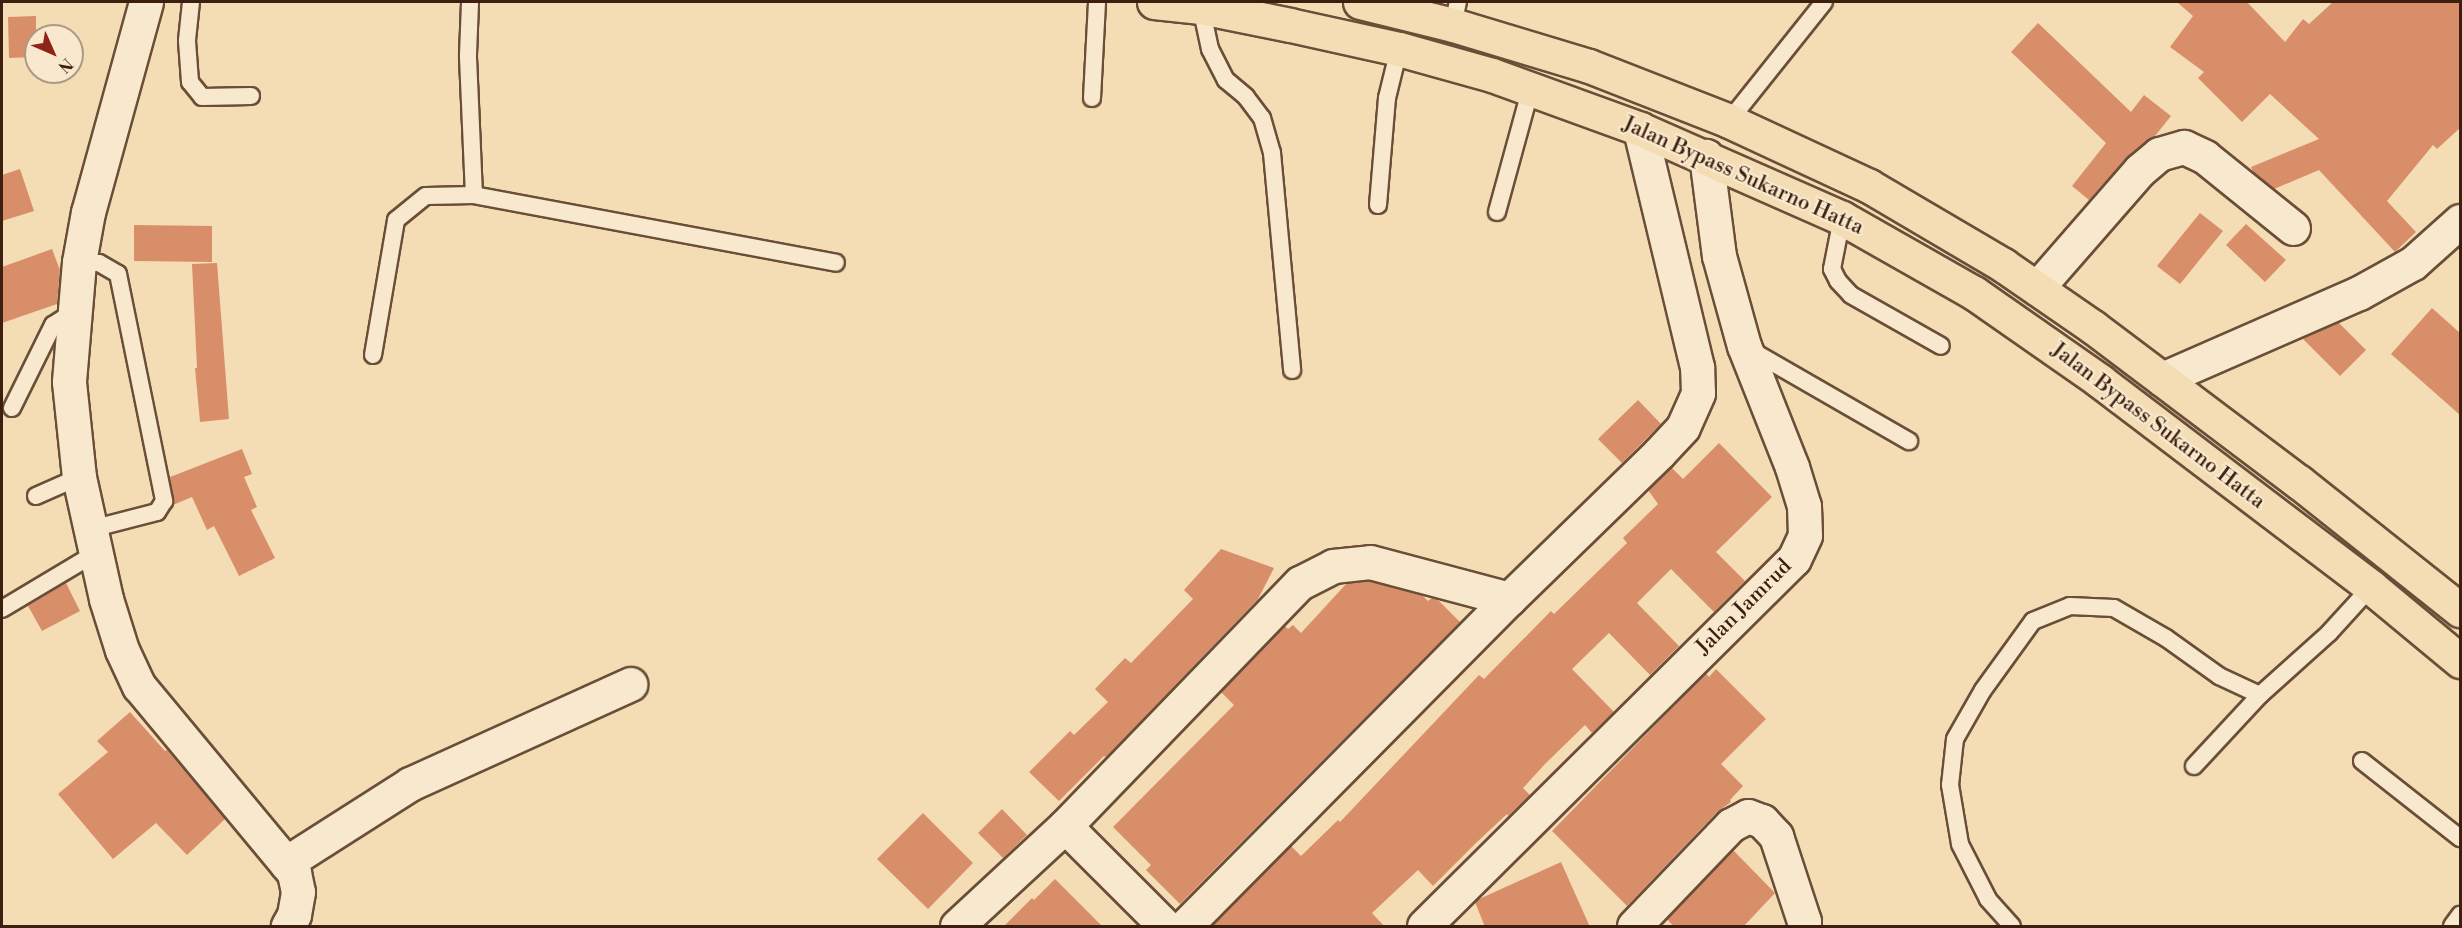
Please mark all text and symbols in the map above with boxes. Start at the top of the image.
north arrow [24,24,84,84]
text: N [54,54,77,77]
street label: Jalan Bypass Sukarno Hatta [1619,111,1867,241]
street label: Jalan Bypass Sukarno Hatta [2046,337,2270,515]
street label: Jalan Jamrud [1691,554,1797,660]

